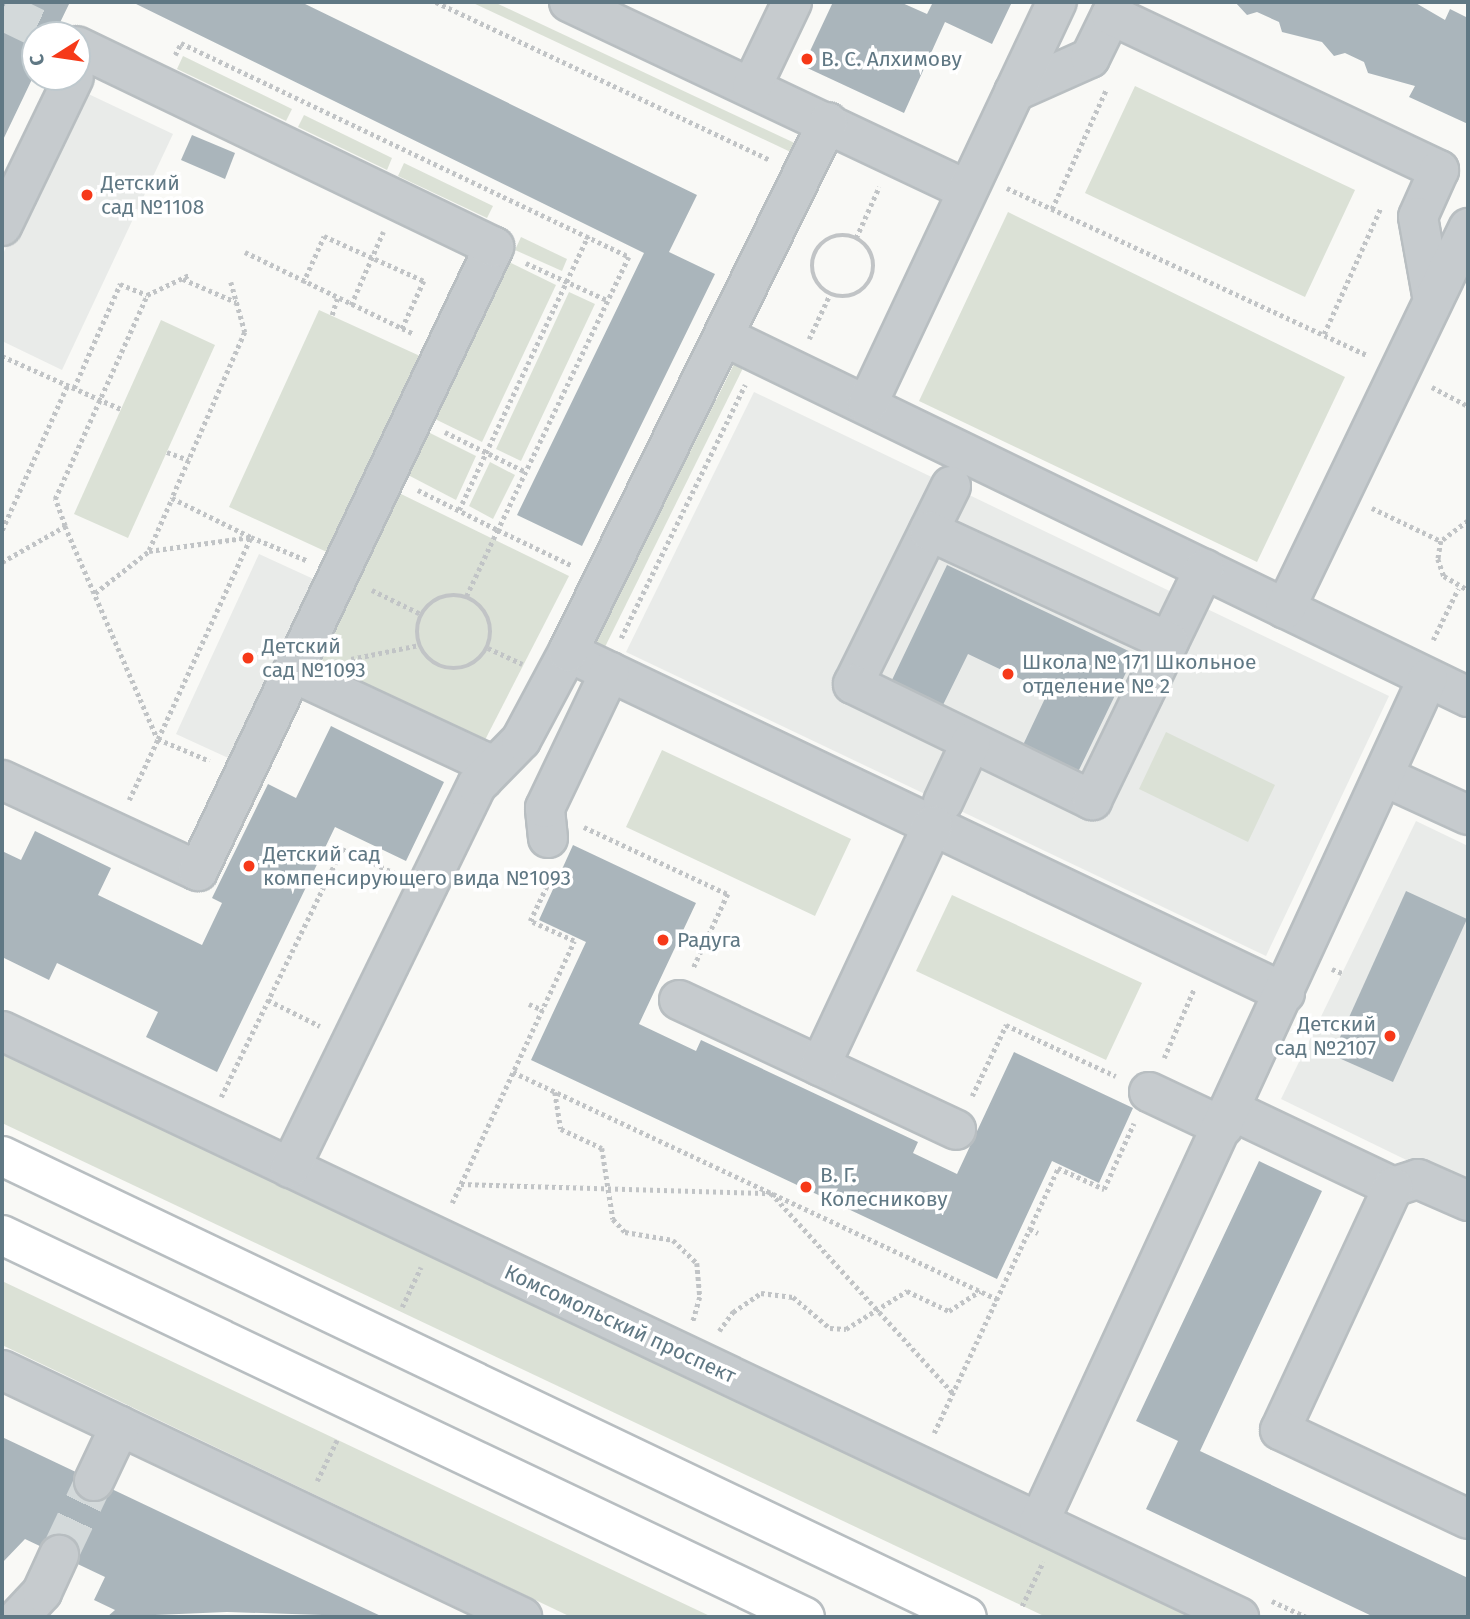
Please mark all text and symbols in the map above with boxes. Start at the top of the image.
north arrow [21,21,91,91]
place label: В. С. Алхимову [821,46,962,72]
marker: В. С. Алхимову [799,51,815,67]
text: С [25,52,49,68]
place label: Детский сад №1108 [101,170,204,220]
marker: Детский сад №1108 [79,187,95,203]
place label: Детский сад №1093 [262,633,366,683]
place label: Школа № 171 Школьное отделение № 2 [1022,649,1256,699]
marker: Детский сад №1093 [240,650,256,666]
marker: Школа № 171 Школьное отделение № 2 [1000,666,1016,682]
place label: Детский сад компенсирующего вида №1093 [263,841,571,891]
marker: Детский сад компенсирующего вида №1093 [241,858,257,874]
place label: Радуга [677,927,741,953]
marker: Радуга [655,932,671,948]
place label: Детский сад №2107 [1274,1011,1376,1061]
marker: Детский сад №2107 [1382,1028,1398,1044]
place label: В. Г. Колесникову [820,1162,948,1212]
marker: В. Г. Колесникову [798,1179,814,1195]
street label: Комсомольский проспект [500,1259,740,1389]

